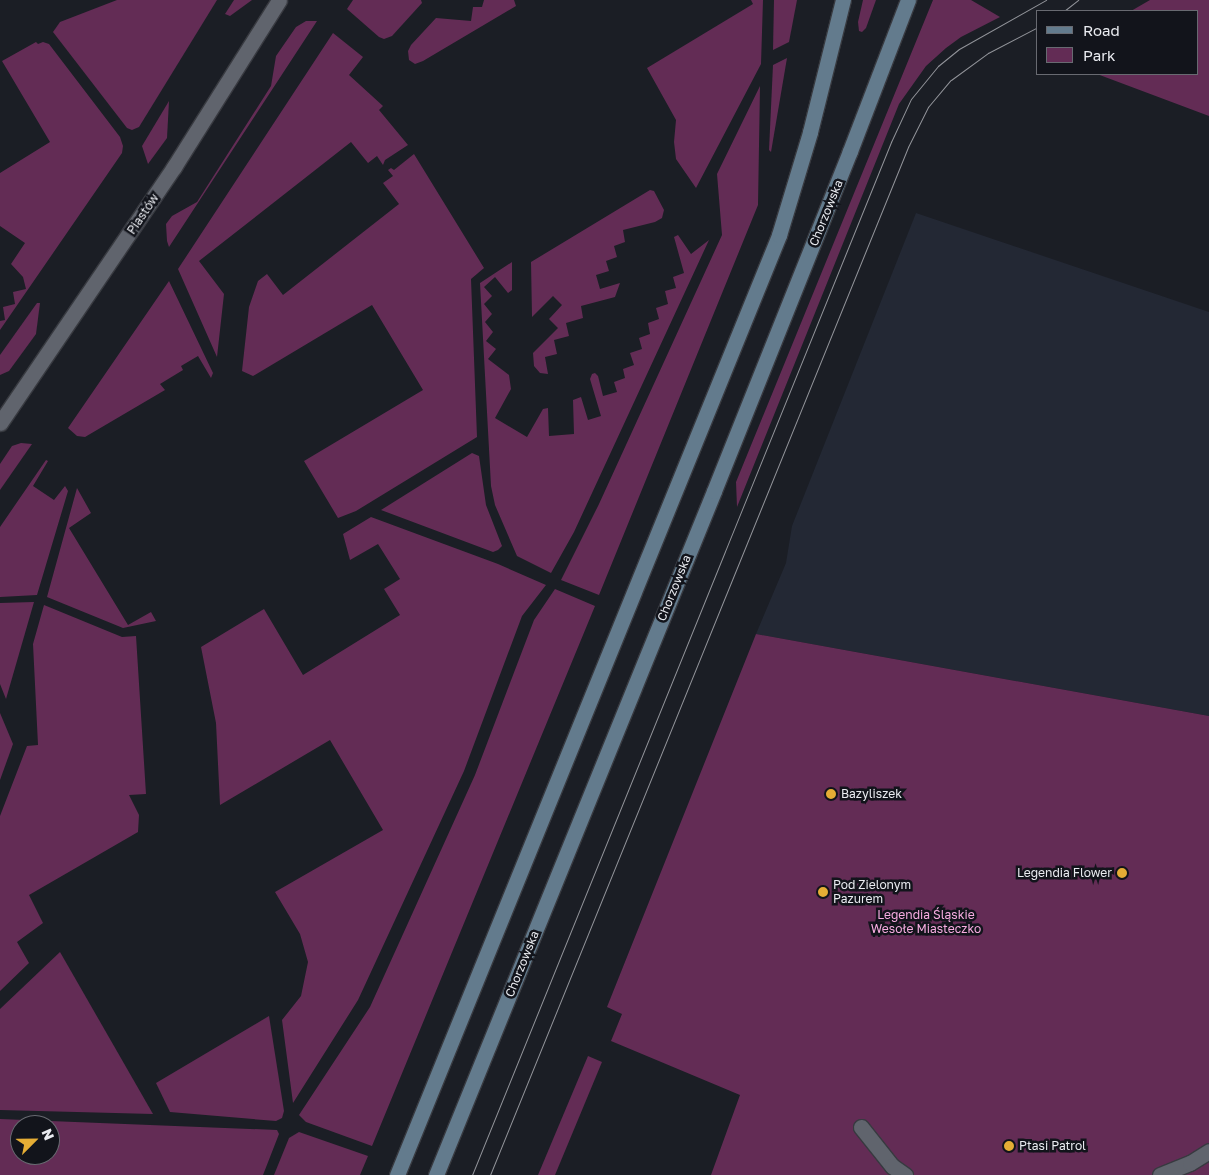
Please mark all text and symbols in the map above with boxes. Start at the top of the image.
legend [1036,10,1199,75]
text: Road [1083,21,1120,39]
text: Park [1083,46,1115,64]
street label: Chorzowska [806,178,846,248]
street label: Piastów [124,191,162,237]
street label: Chorzowska [654,553,694,623]
place label: Bazyliszek [841,787,902,801]
marker: Bazyliszek [825,788,837,800]
place label: Legendia Flower [1017,866,1112,880]
marker: Legendia Flower [1116,867,1128,879]
place label: Pod Zielonym Pazurem [833,878,911,906]
marker: Pod Zielonym Pazurem [817,886,829,898]
park label: Legendia Śląskie Wesołe Miasteczko [871,908,981,936]
street label: Chorzowska [502,929,542,999]
north arrow [10,1115,60,1165]
text: N [38,1126,58,1143]
place label: Ptasi Patrol [1019,1139,1086,1153]
marker: Ptasi Patrol [1003,1140,1015,1152]

